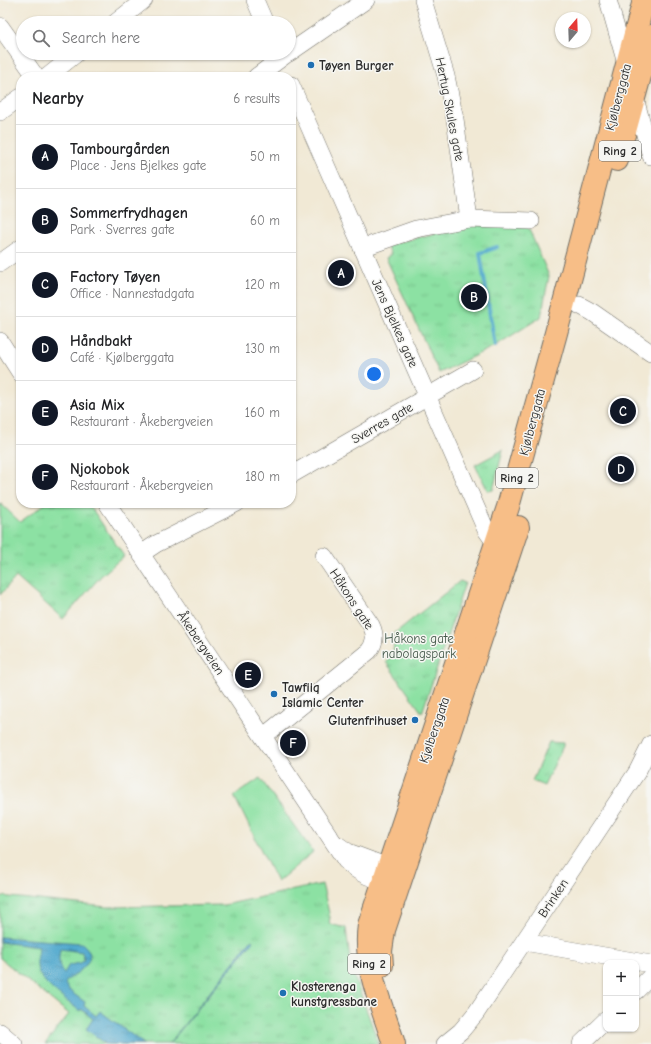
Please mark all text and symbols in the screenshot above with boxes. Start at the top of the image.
north arrow [555,12,591,48]
search box [16,16,296,60]
icon: search [30,27,52,49]
text: Search here [62,29,140,47]
street label: Hertug Skules gate [433,56,468,163]
place label: Tøyen Burger [319,58,394,73]
marker: Tøyen Burger [306,60,316,70]
street label: Kjølberggata [602,62,634,132]
text: Nearby [32,89,83,108]
text: 6 results [233,91,280,106]
text: Tambourgården [70,140,170,158]
road number: Ring 2 [599,141,641,161]
text: A [41,149,49,164]
text: 50 m [250,149,280,164]
text: Place · Jens Bjelkes gate [70,158,206,173]
text: Sommerfrydhagen [70,204,188,222]
text: B [41,213,49,228]
text: 60 m [250,213,280,228]
text: Park · Sverres gate [70,222,175,237]
pin: A [328,258,354,288]
text: Factory Tøyen [70,268,160,286]
street label: Jens Bjelkes gate [369,276,421,370]
text: C [41,277,49,292]
text: 120 m [245,277,280,292]
pin: B [461,282,487,312]
text: Office · Nannestadgata [70,286,194,301]
text: Håndbakt [70,332,132,350]
text: D [41,341,49,356]
text: 130 m [245,341,280,356]
text: Café · Kjølberggata [70,350,174,365]
your location [364,364,384,384]
street label: Kjølberggata [516,387,548,457]
text: Asia Mix [70,396,124,414]
pin: C [610,396,636,426]
street label: Sverres gate [349,399,416,447]
text: E [41,405,49,420]
text: 160 m [245,405,280,420]
text: Restaurant · Åkebergveien [70,414,213,429]
pin: D [608,454,634,484]
text: Njokobok [70,460,129,478]
road number: Ring 2 [496,468,538,488]
text: F [41,469,49,484]
text: 180 m [245,469,280,484]
text: Restaurant · Åkebergveien [70,478,213,493]
street label: Håkons gate [327,566,377,633]
street label: Åkebergveien [174,608,229,678]
park label: Håkons gate nabolagspark [382,631,457,661]
pin: E [235,660,261,690]
place label: Tawfiiq Islamic Center [282,680,364,710]
marker: Tawfiiq Islamic Center [269,689,279,699]
street label: Kjølberggata [416,695,452,765]
place label: Glutenfrihuset [328,713,408,728]
marker: Glutenfrihuset [410,715,420,725]
pin: F [280,728,306,758]
street label: Brinken [535,876,571,920]
road number: Ring 2 [348,954,390,974]
map controls [603,960,639,1032]
button: + [603,960,639,996]
place label: Klosterenga kunstgressbane [291,979,377,1009]
marker: Klosterenga kunstgressbane [278,988,288,998]
button: − [603,996,639,1032]

